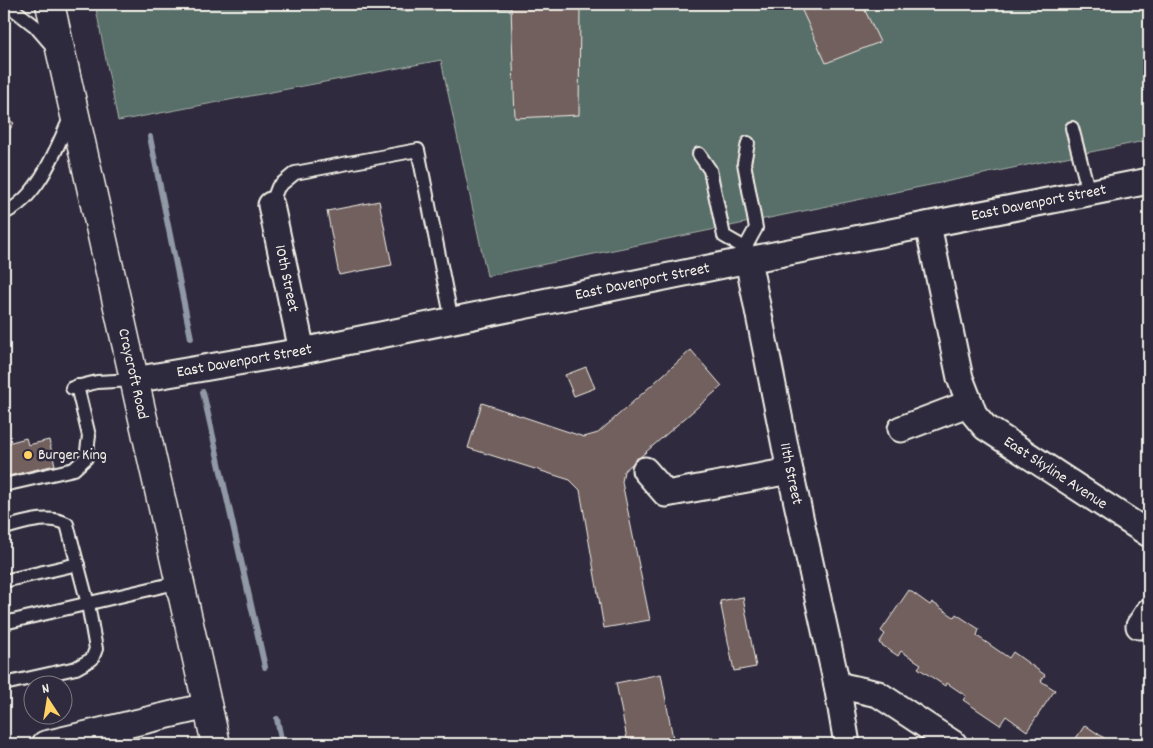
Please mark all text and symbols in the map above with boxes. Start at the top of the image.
street label: East Davenport Street [969,178,1108,227]
street label: 10th Street [268,243,305,314]
street label: East Davenport Street [573,257,712,306]
street label: Craycroft Road [112,326,154,421]
street label: East Davenport Street [175,338,314,384]
street label: East Skyline Avenue [999,431,1112,515]
street label: 11th Street [773,441,809,507]
place label: Burger King [38,444,107,467]
marker: Burger King [22,449,34,461]
north arrow [22,676,72,726]
text: N [40,679,51,700]

